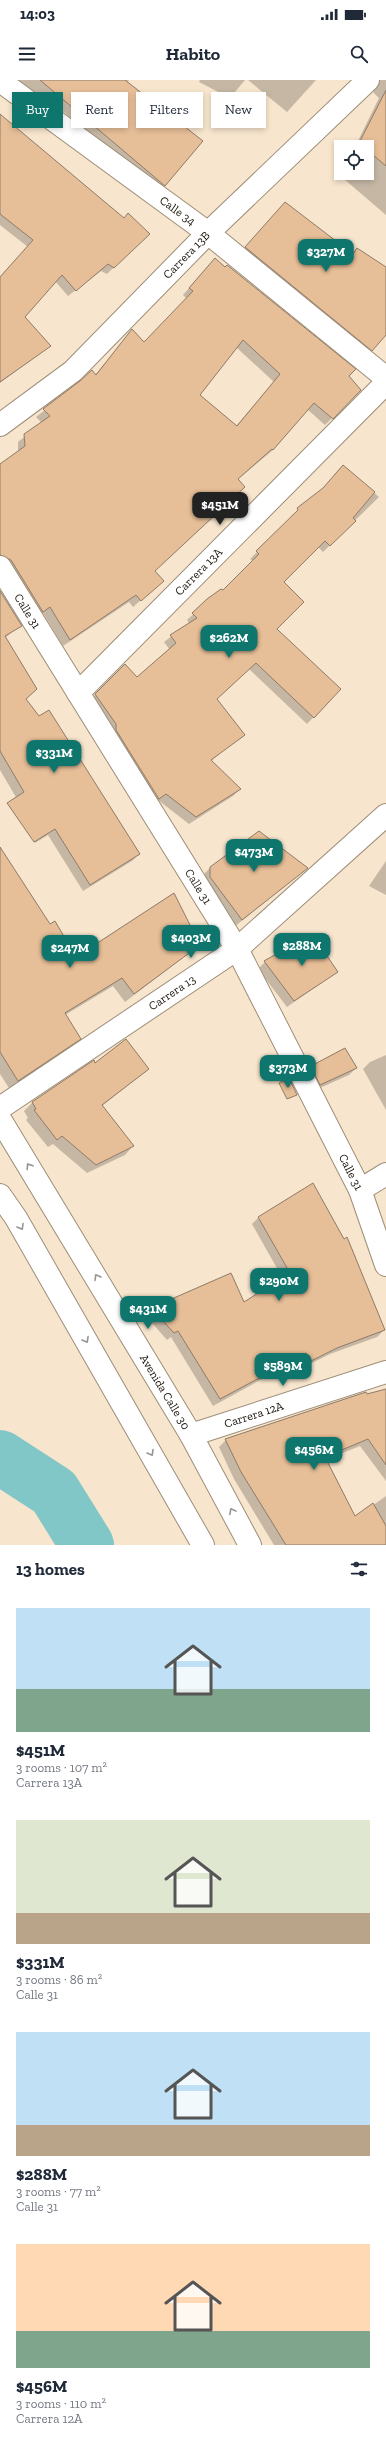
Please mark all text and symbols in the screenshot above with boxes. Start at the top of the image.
text: 14:03 [20,5,55,23]
icon: menu [16,43,38,65]
text: Habito [166,43,220,65]
icon: search [348,43,370,65]
chip: Buy [12,92,63,128]
chip: Rent [71,92,128,128]
chip: Filters [136,92,203,128]
chip: New [211,92,266,128]
map controls [334,140,374,180]
button: locate [334,140,374,180]
street label: Calle 34 [157,193,199,229]
street label: Carrera 13B [160,228,213,282]
pin: $327M [298,239,354,273]
text: $327M [307,244,345,259]
pin: $451M [192,492,248,526]
text: $451M [201,497,239,512]
street label: Carrera 13A [172,545,225,598]
street label: Calle 31 [11,591,44,632]
pin: $262M [201,625,257,659]
text: $262M [209,630,249,645]
pin: $331M [26,740,82,774]
text: $331M [35,745,73,760]
pin: $473M [226,839,282,873]
text: $473M [235,844,273,859]
street label: Calle 31 [182,866,215,907]
pin: $403M [163,925,219,959]
text: $403M [171,930,211,945]
pin: $288M [274,933,330,967]
pin: $247M [42,935,98,969]
text: $288M [282,938,322,953]
text: $247M [51,940,89,955]
street label: Carrera 13 [146,972,198,1013]
pin: $373M [260,1055,316,1089]
text: $373M [269,1060,307,1075]
street label: Calle 31 [336,1152,366,1193]
one-way arrow [27,1163,34,1170]
one-way arrow [17,1223,24,1230]
pin: $290M [251,1268,307,1302]
text: $290M [259,1273,299,1288]
one-way arrow [94,1274,101,1281]
pin: $431M [120,1296,176,1330]
text: $431M [129,1301,167,1316]
one-way arrow [81,1336,88,1343]
street label: Avenida Calle 30 [137,1352,193,1432]
pin: $589M [255,1353,311,1387]
text: $589M [264,1358,302,1373]
street label: Carrera 12A [222,1399,285,1431]
pin: $456M [286,1437,342,1471]
text: $456M [294,1442,334,1457]
one-way arrow [146,1449,153,1456]
one-way arrow [229,1508,237,1515]
icon: filters [348,1558,370,1580]
text: 13 homes [16,1559,85,1579]
icon: home [157,1634,229,1706]
text: $451M [16,1740,65,1760]
text: 3 rooms · 107 m² [16,1760,107,1775]
text: Carrera 13A [16,1775,82,1790]
icon: home [157,1846,229,1918]
text: $331M [16,1952,65,1972]
text: 3 rooms · 86 m² [16,1972,102,1987]
text: Calle 31 [16,1987,58,2002]
icon: home [157,2058,229,2130]
text: $288M [16,2164,67,2184]
text: 3 rooms · 77 m² [16,2184,101,2199]
text: Calle 31 [16,2199,58,2214]
icon: home [157,2270,229,2342]
text: $456M [16,2376,67,2396]
text: 3 rooms · 110 m² [16,2396,106,2411]
text: Carrera 12A [16,2411,83,2426]

